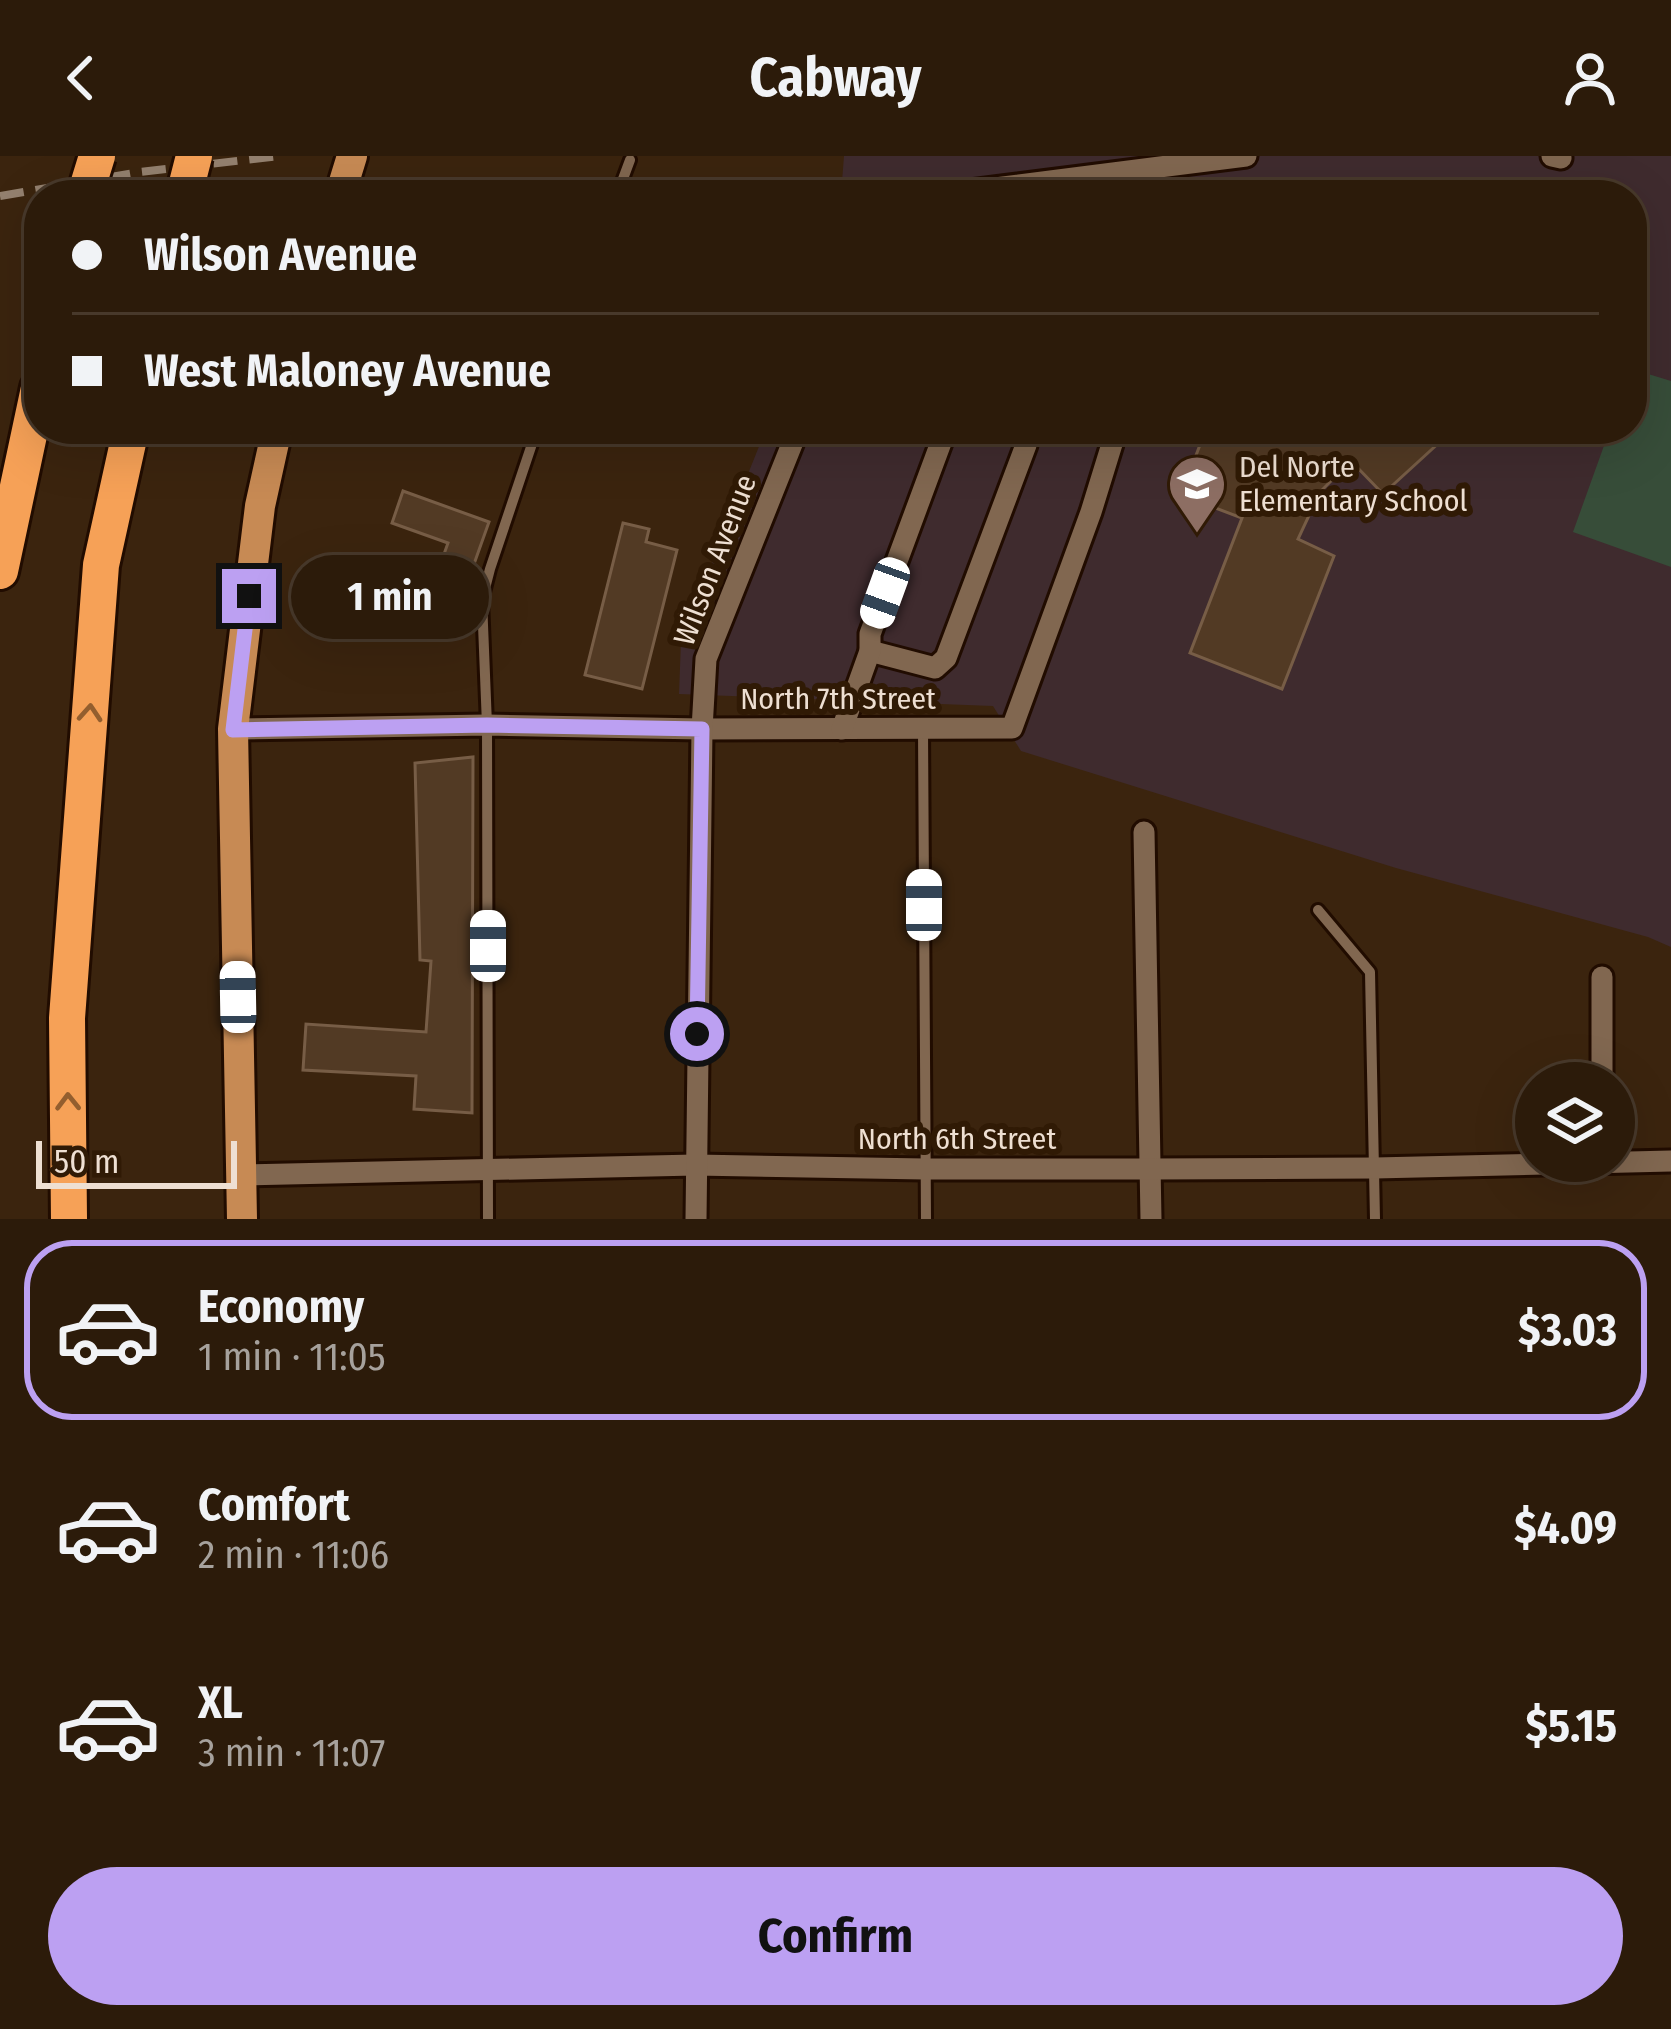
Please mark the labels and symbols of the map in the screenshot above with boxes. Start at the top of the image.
place label: Del Norte Elementary School [1239,449,1467,519]
school or university icon: Del Norte Elementary School [1166,453,1228,535]
street label: Wilson Avenue [666,470,764,650]
car [856,553,914,633]
callout: 1 min [291,554,489,638]
route end [222,569,276,623]
street label: North 7th Street [740,681,936,717]
one-way arrow [76,703,102,722]
car [906,869,942,941]
car [470,910,506,982]
car [219,961,257,1033]
route start [670,1007,724,1061]
one-way arrow [55,1092,81,1110]
street label: North 6th Street [858,1121,1056,1157]
scale bar [36,1135,237,1188]

